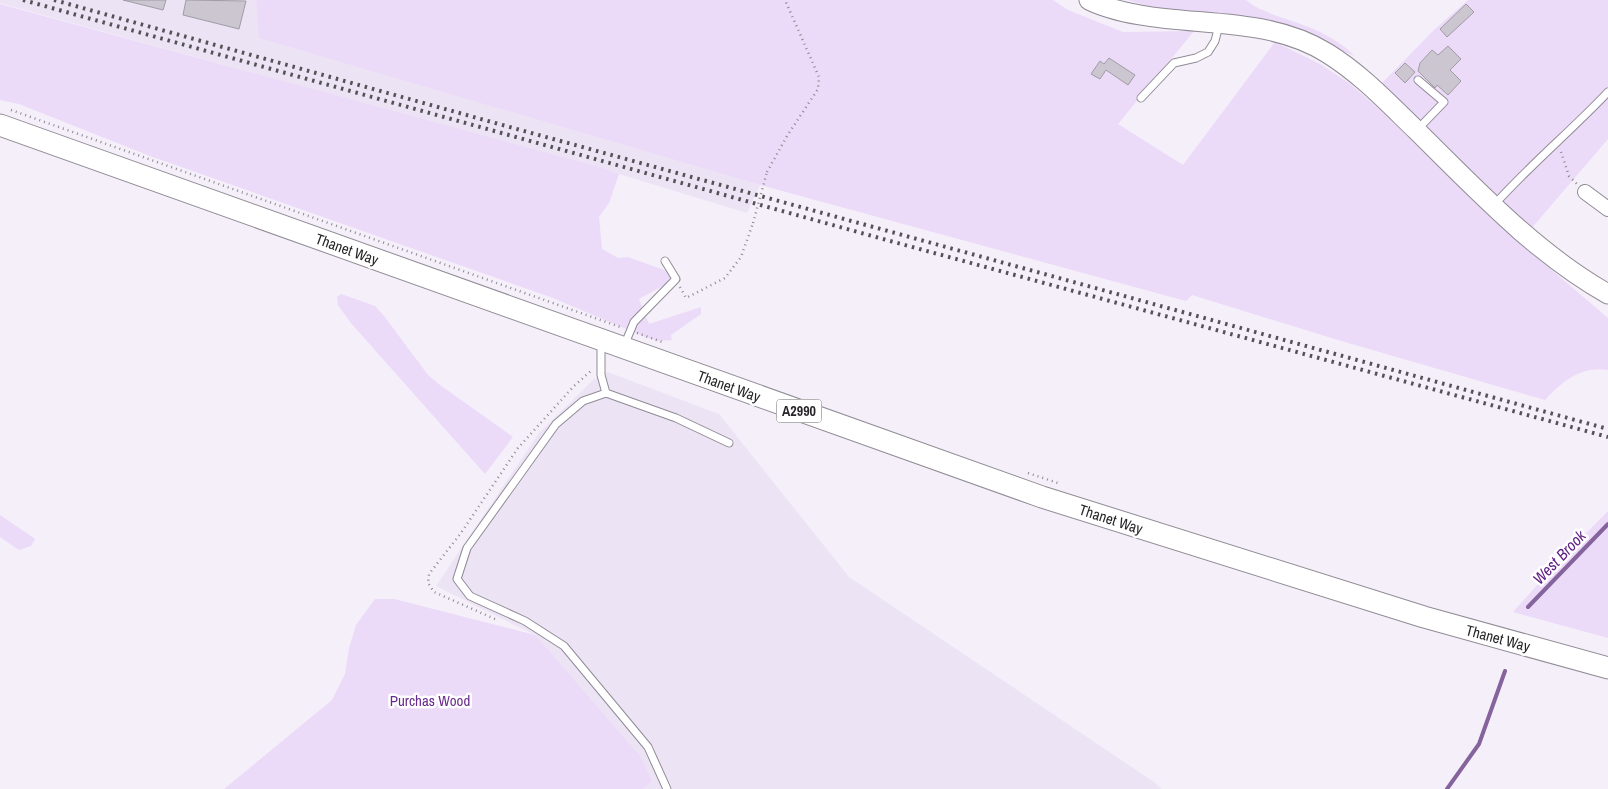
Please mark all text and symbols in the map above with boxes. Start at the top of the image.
street label: Thanet Way [312,228,382,270]
street label: Thanet Way [694,365,764,407]
road number: A2990 [776,400,822,422]
street label: Thanet Way [1076,499,1146,539]
water label: West Brook [1528,525,1591,589]
street label: Thanet Way [1463,619,1533,657]
park label: Purchas Wood [390,690,470,711]

